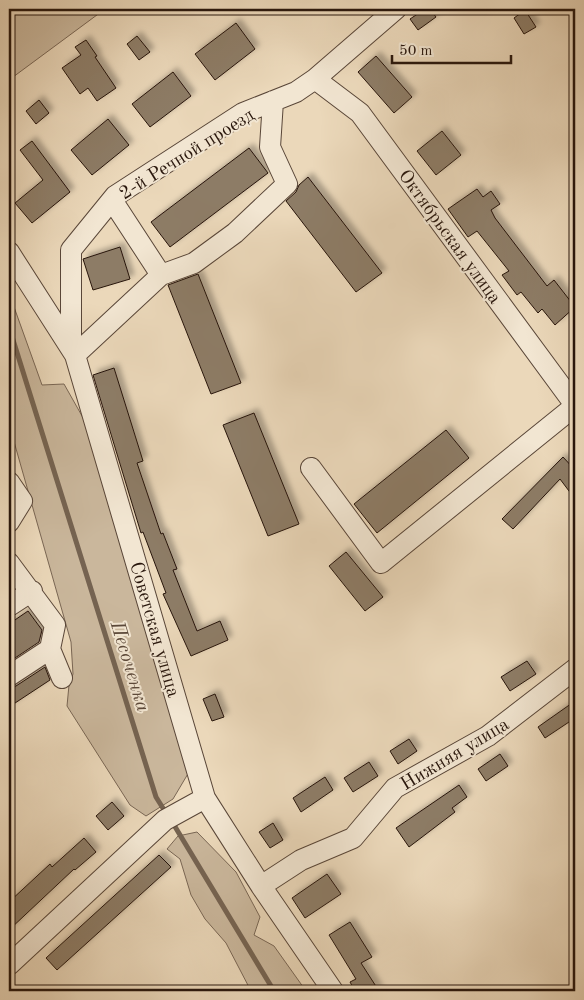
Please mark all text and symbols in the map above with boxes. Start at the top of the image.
scale bar [392,32,510,64]
text: 50 m [399,44,433,59]
street label: 2-й Речной проезд [117,106,259,204]
street label: Октябрьская улица [394,167,504,309]
street label: Советская улица [125,560,182,700]
water label: Песоченка [106,618,152,715]
street label: Нижняя улица [398,715,513,795]

